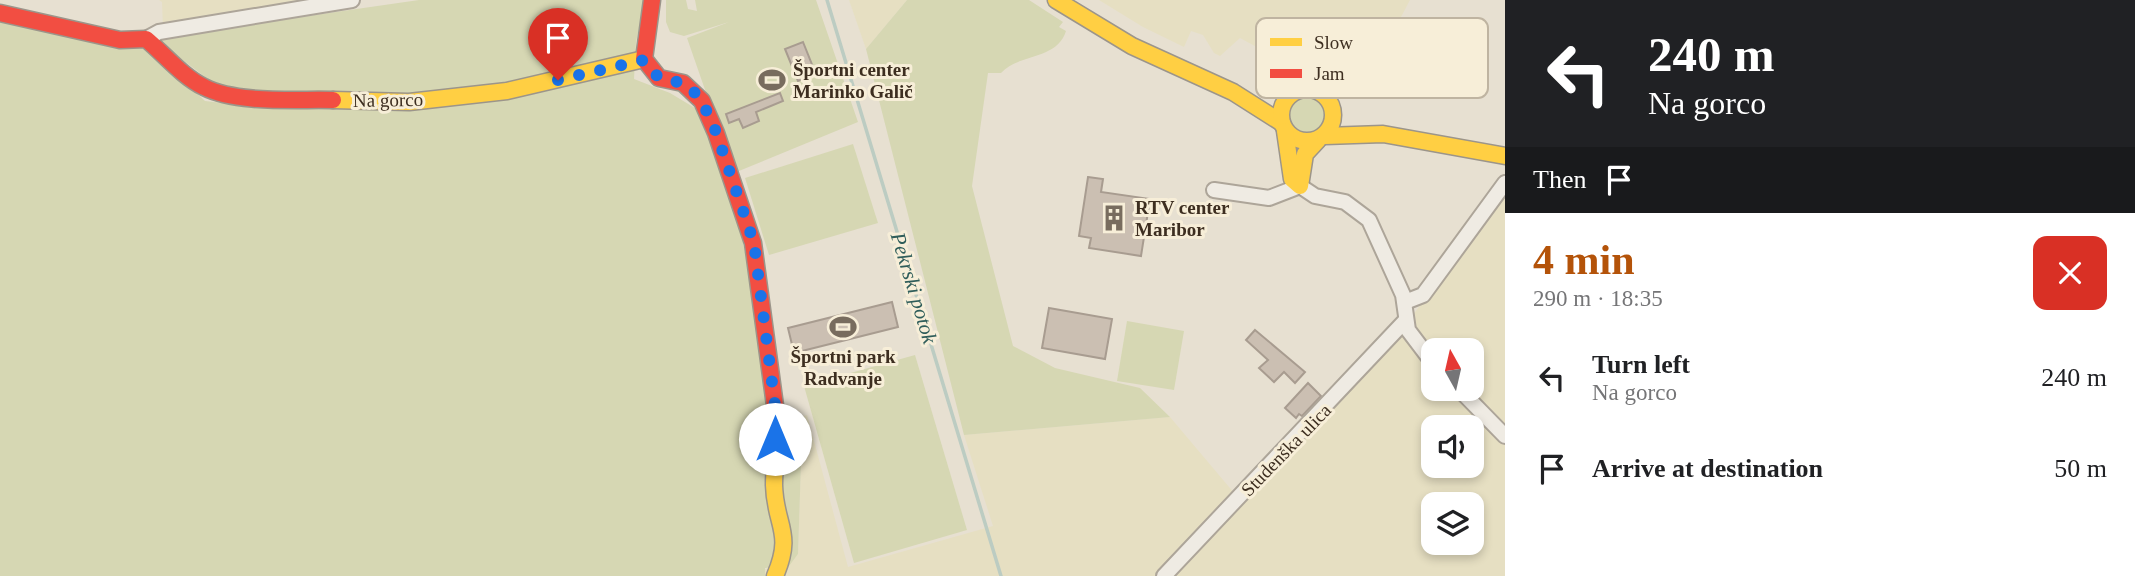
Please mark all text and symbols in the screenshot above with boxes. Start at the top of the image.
pin [528,8,588,80]
legend [1256,18,1488,98]
icon: arrive [539,19,577,57]
text: 240 m [1648,27,1775,82]
icon: left [1533,28,1624,119]
text: Slow [1314,32,1353,53]
place label: Športni center Marinko Galič [793,59,913,102]
text: Jam [1314,63,1345,84]
sports icon: Športni center Marinko Galič [757,65,787,95]
text: Na gorco [1648,85,1766,121]
street label: Na gorco [353,89,423,111]
icon: arrive [1600,161,1638,199]
text: Then [1533,165,1586,194]
place label: RTV center Maribor [1135,197,1230,240]
building icon: RTV center Maribor [1099,203,1129,233]
water label: Pekrski potok [885,229,942,347]
button: close [2033,236,2107,310]
text: 4 min [1533,237,1635,283]
text: 290 m · 18:35 [1533,286,1663,311]
sports icon: Športni park Radvanje [828,312,858,342]
north arrow [1421,338,1484,401]
map controls [1421,338,1484,555]
place label: Športni park Radvanje [790,346,896,389]
text: Turn left [1592,350,1690,379]
icon: left [1533,359,1571,397]
text: 240 m [2041,363,2107,392]
text: Na gorco [1592,380,1677,405]
street label: Studenška ulica [1237,399,1336,500]
position arrow [738,402,812,476]
button: sound [1421,415,1484,478]
icon: arrive [1533,450,1571,488]
text: Arrive at destination [1592,454,1823,483]
text: 50 m [2054,454,2107,483]
button: layers [1421,492,1484,555]

